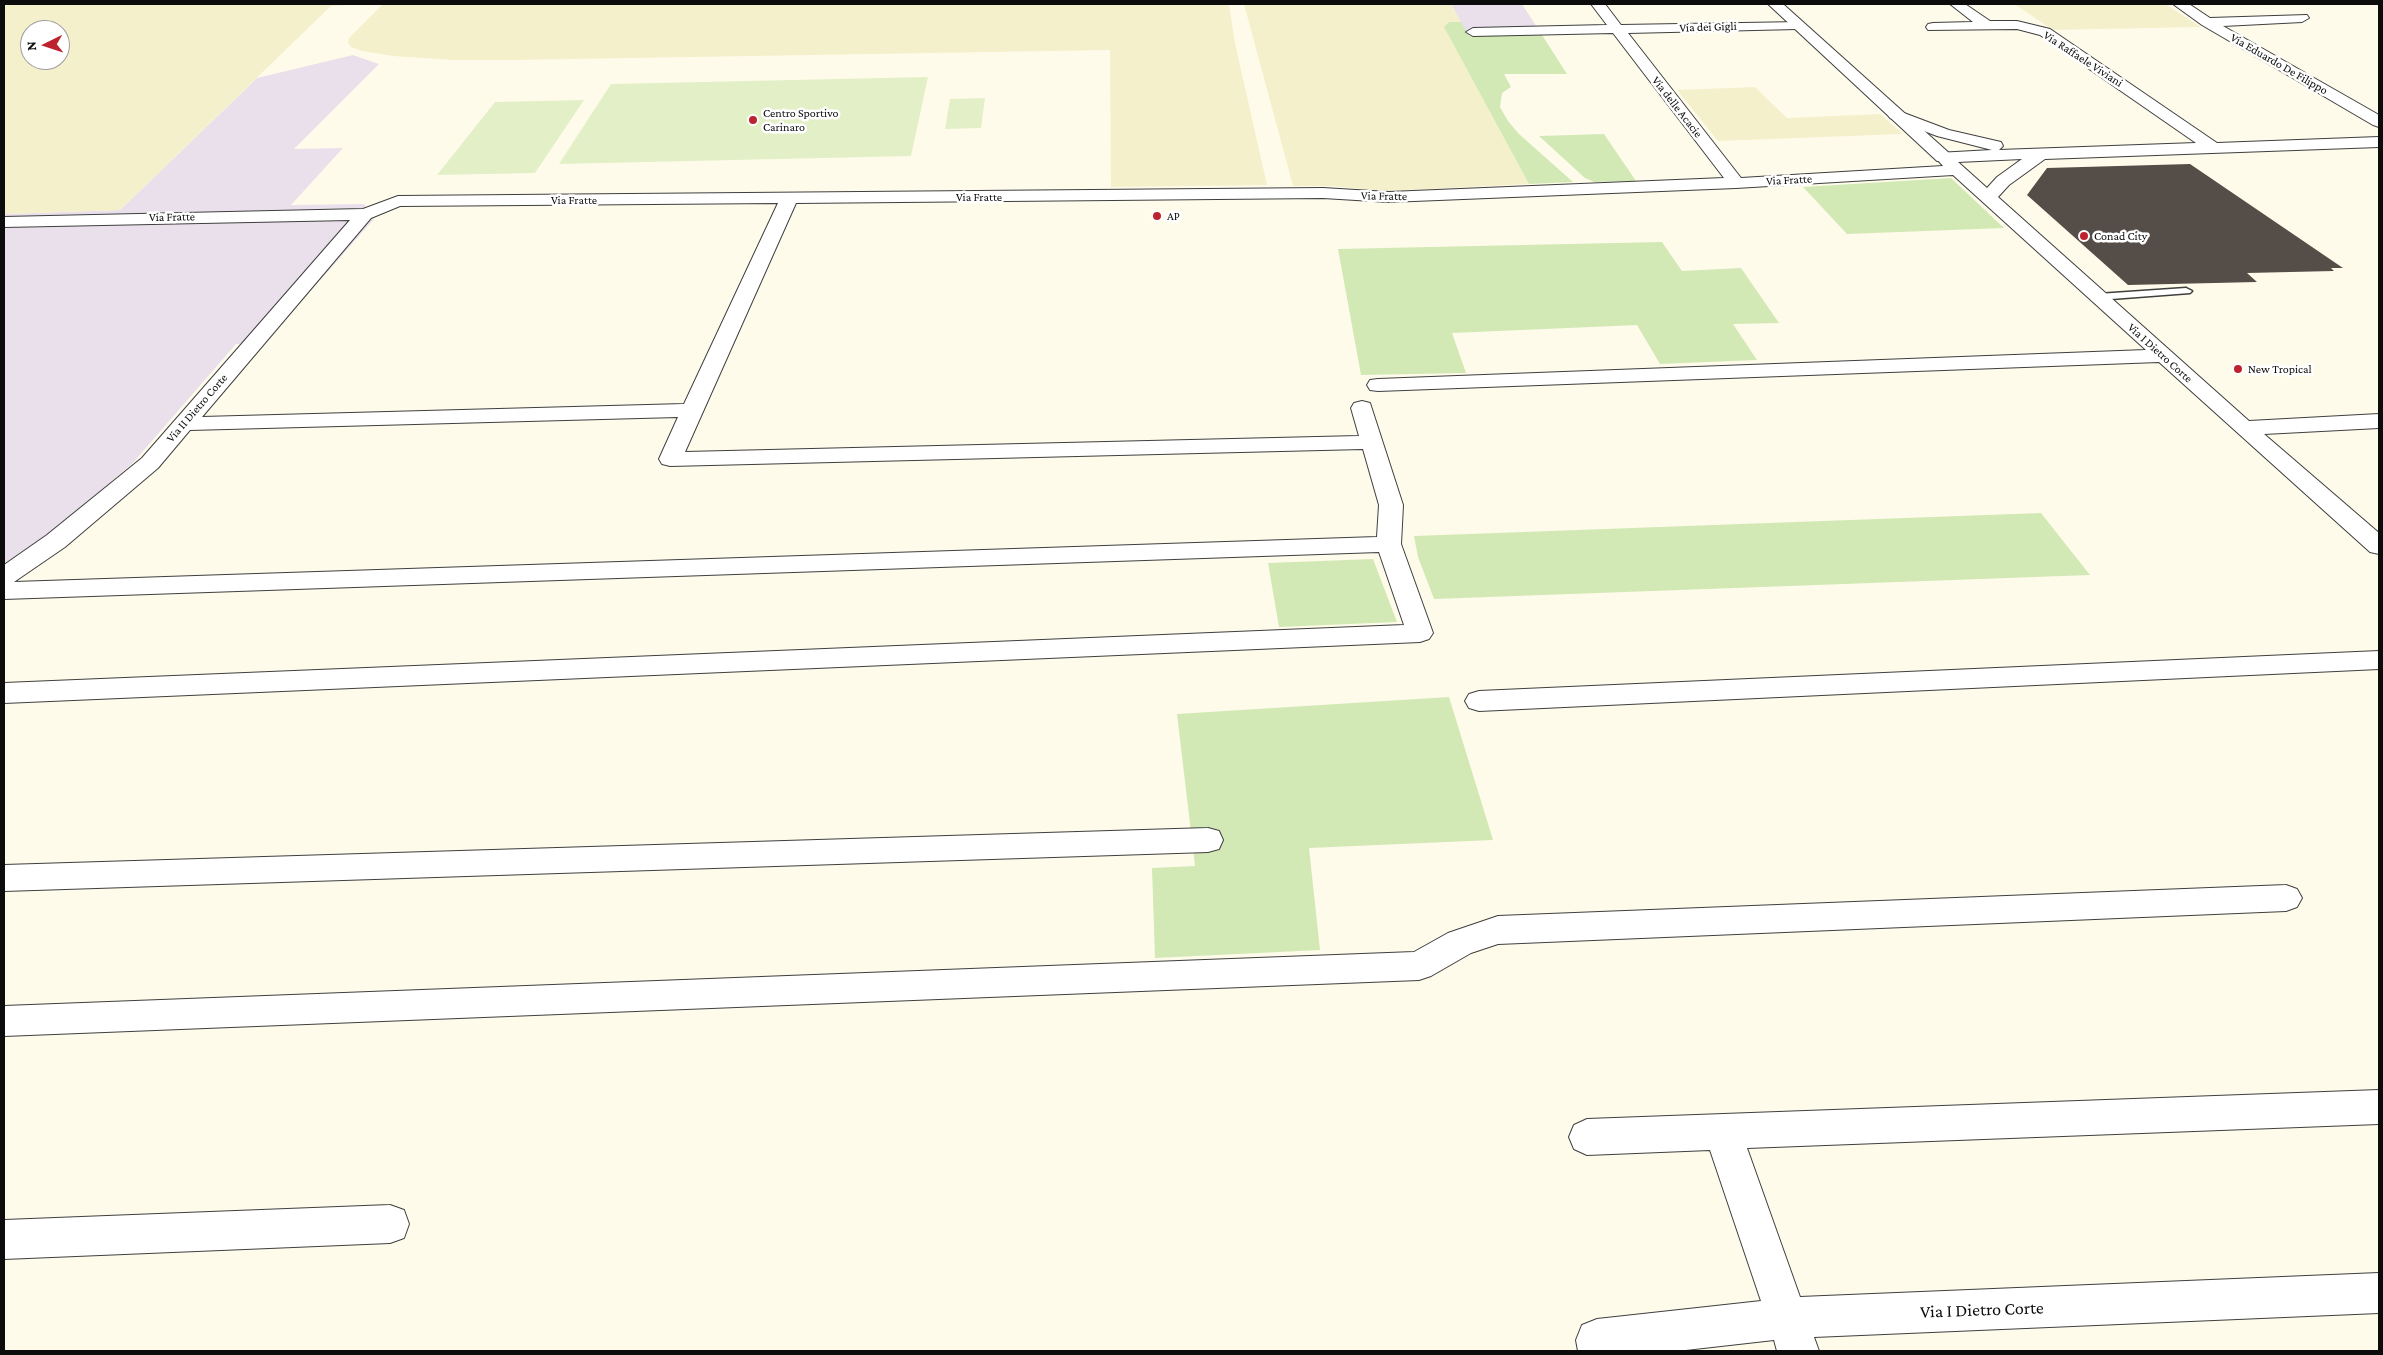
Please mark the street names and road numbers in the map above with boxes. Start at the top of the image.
street label: Via dei Gigli [1679,19,1737,35]
street label: Via Raffaele Viviani [2041,28,2125,90]
street label: Via Eduardo De Filippo [2228,30,2330,98]
street label: Via delle Acacie [1649,74,1705,140]
street label: Via Fratte [1766,172,1812,188]
street label: Via Fratte [1361,188,1407,204]
street label: Via Fratte [956,190,1002,204]
street label: Via Fratte [551,193,597,207]
street label: Via Fratte [149,209,195,225]
street label: Via I Dietro Corte [2125,320,2195,386]
street label: Via II Dietro Corte [163,371,231,445]
street label: Via I Dietro Corte [1920,1297,2044,1323]

